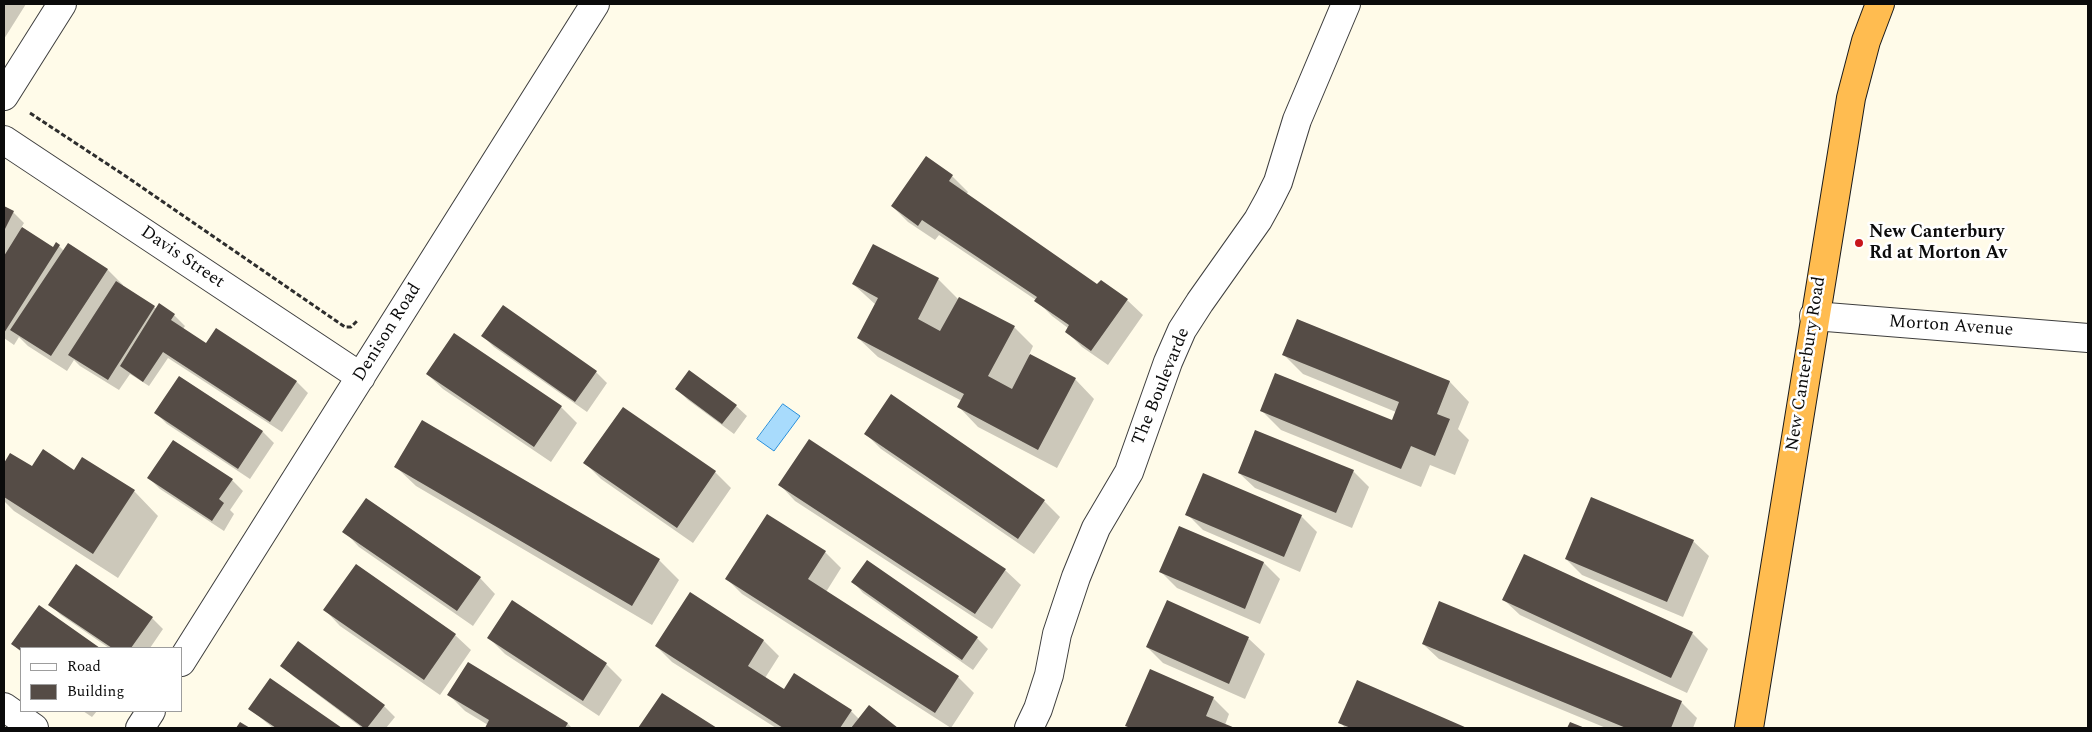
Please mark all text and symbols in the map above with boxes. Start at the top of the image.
street label: Davis Street [136,222,228,294]
place label: New Canterbury Rd at Morton Av [1869,222,2007,264]
marker: New Canterbury Rd at Morton Av [1853,237,1865,249]
street label: New Canterbury Road [1783,275,1831,453]
street label: Denison Road [349,280,427,386]
street label: Morton Avenue [1888,312,2014,342]
street label: The Boulevarde [1129,325,1195,449]
legend [20,647,182,712]
text: Road [67,655,101,678]
text: Building [67,680,124,703]

